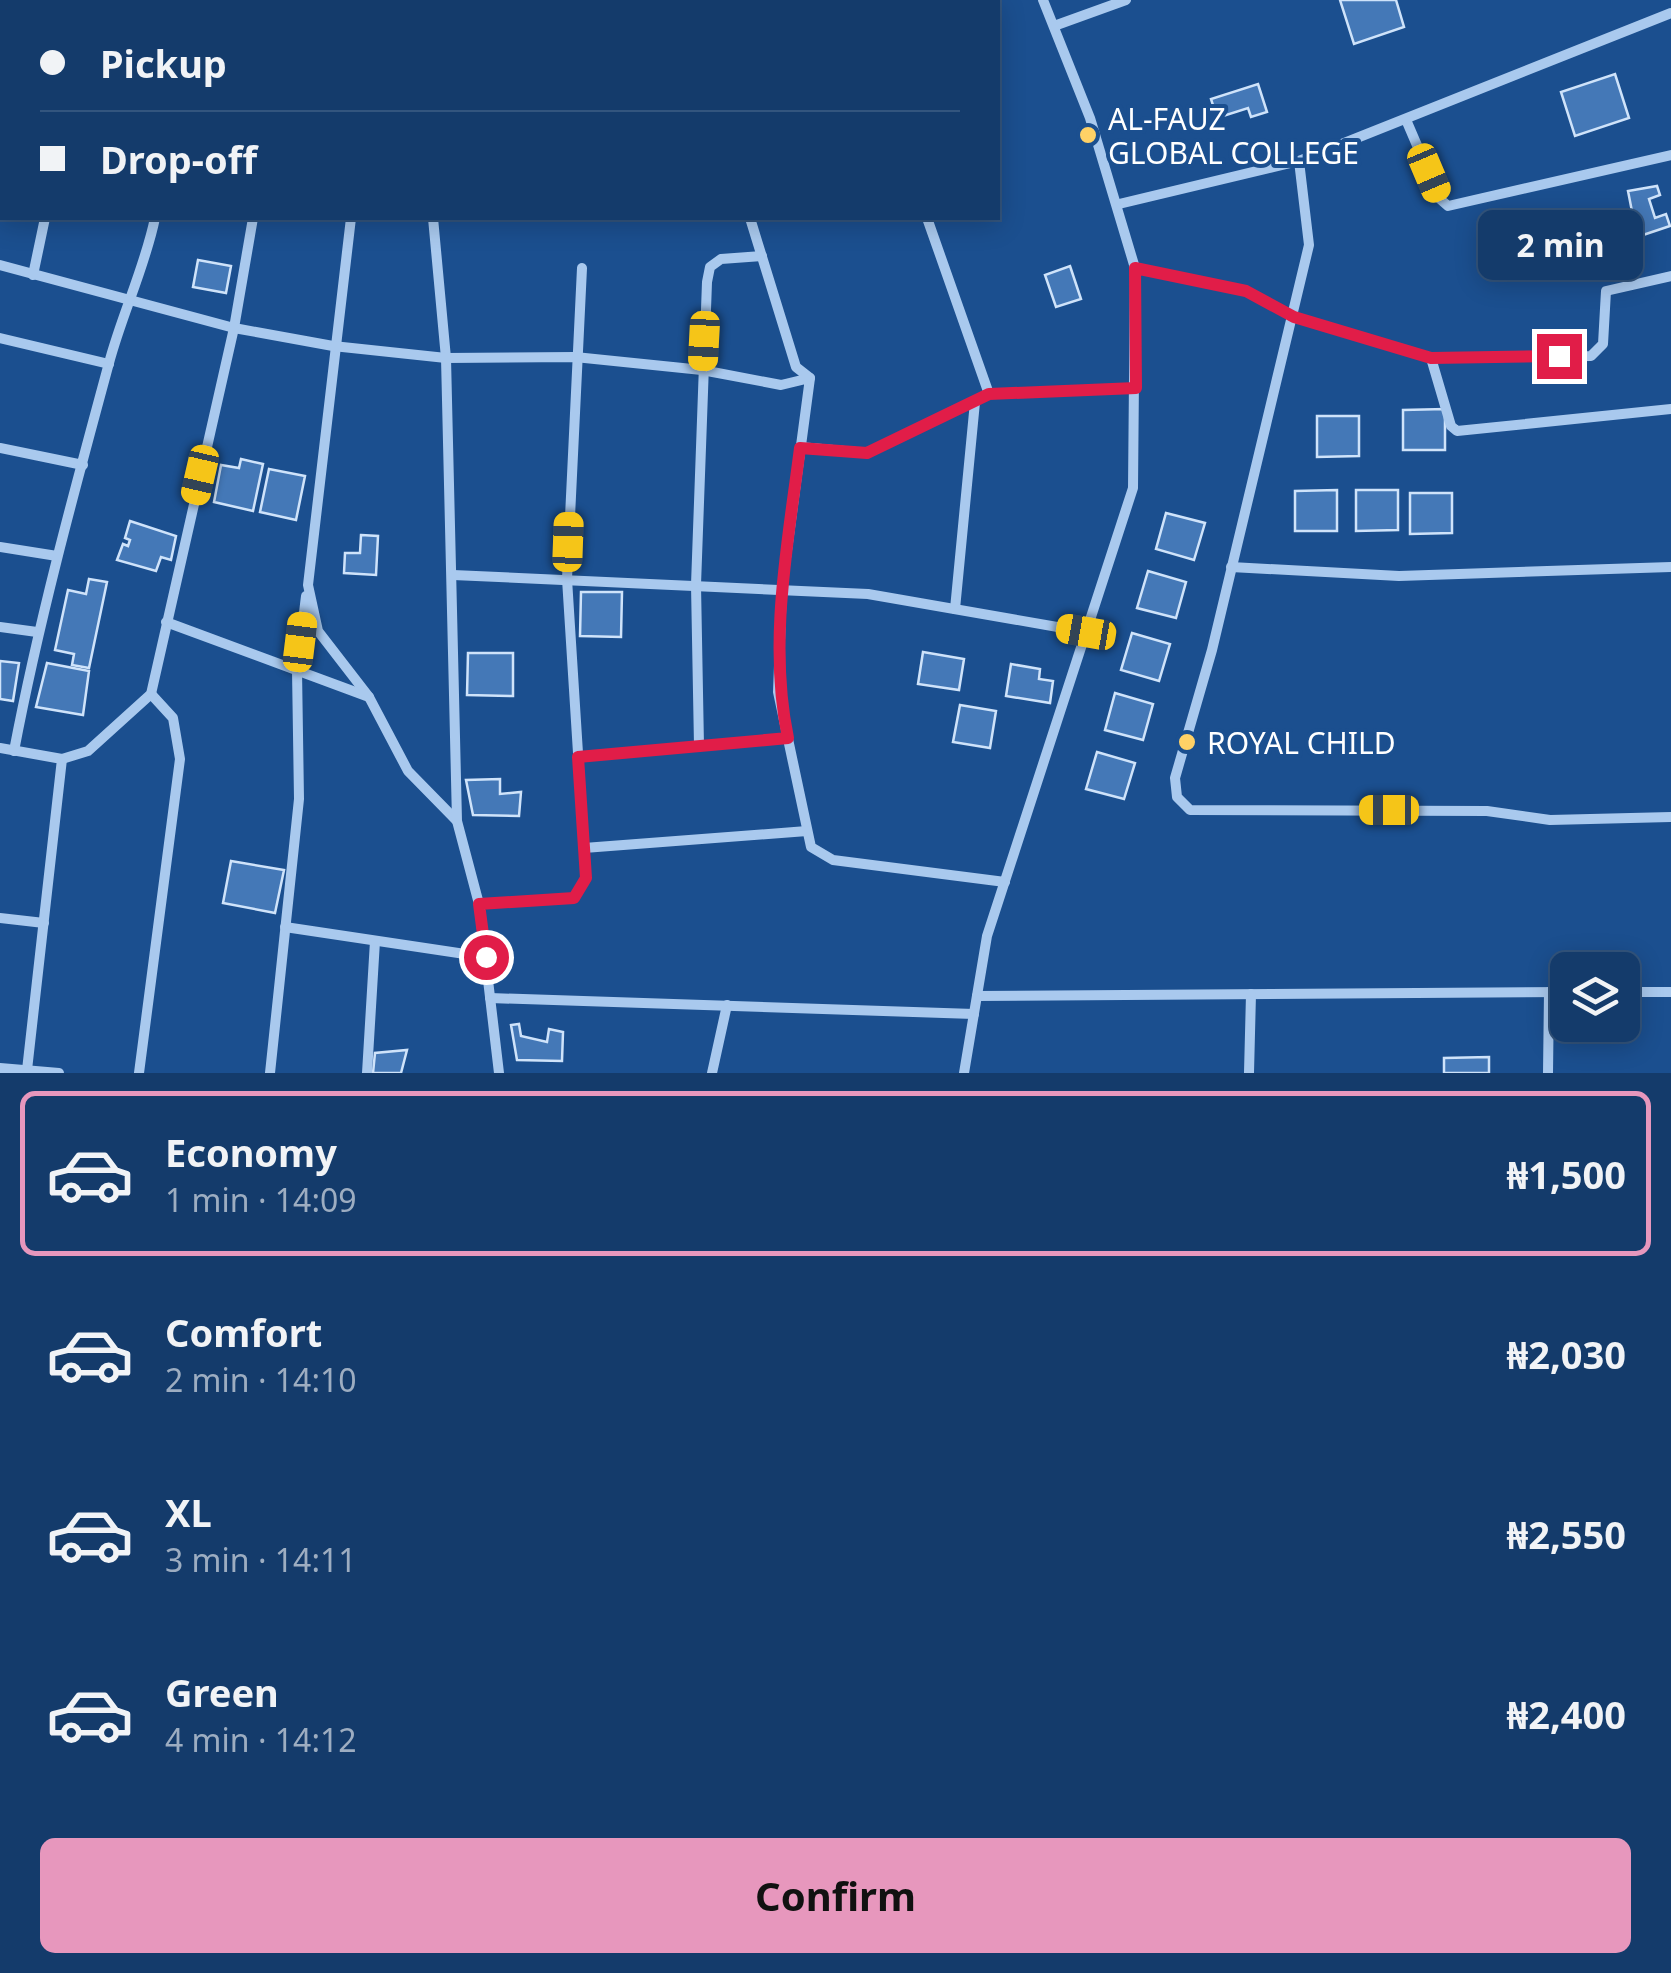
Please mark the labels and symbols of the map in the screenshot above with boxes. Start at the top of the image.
place label: AL-FAUZ GLOBAL COLLEGE [1108,98,1359,173]
marker: AL-FAUZ GLOBAL COLLEGE [1077,124,1099,146]
car [1403,140,1455,206]
callout: 2 min [1476,211,1642,281]
car [687,310,721,372]
route end [1537,334,1582,379]
car [179,442,221,508]
car [552,511,584,573]
car [281,610,319,674]
car [1054,612,1118,652]
place label: ROYAL CHILD [1207,722,1396,763]
marker: ROYAL CHILD [1176,731,1198,753]
car [1359,795,1419,825]
route start [464,935,509,980]

